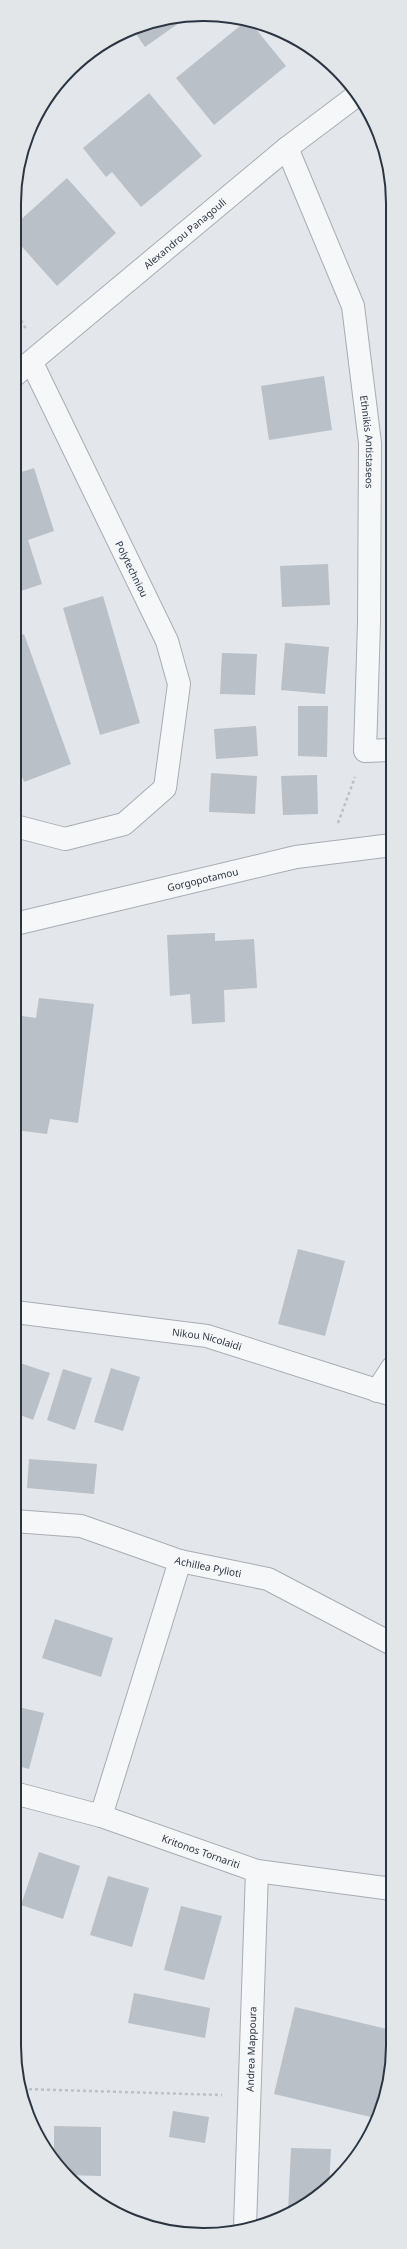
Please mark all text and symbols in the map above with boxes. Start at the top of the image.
street label: Alexandrou Panagouli [140,195,229,272]
street label: Ethnikis Antistaseos [357,394,377,489]
street label: Polytechniou [112,539,152,599]
street label: Gorgopotamou [166,864,240,894]
street label: Nikou Nicolaidi [171,1325,243,1354]
street label: Achillea Pylioti [173,1553,243,1580]
street label: Kritonos Tornariti [160,1831,242,1872]
street label: Andrea Mappoura [243,2006,259,2092]

